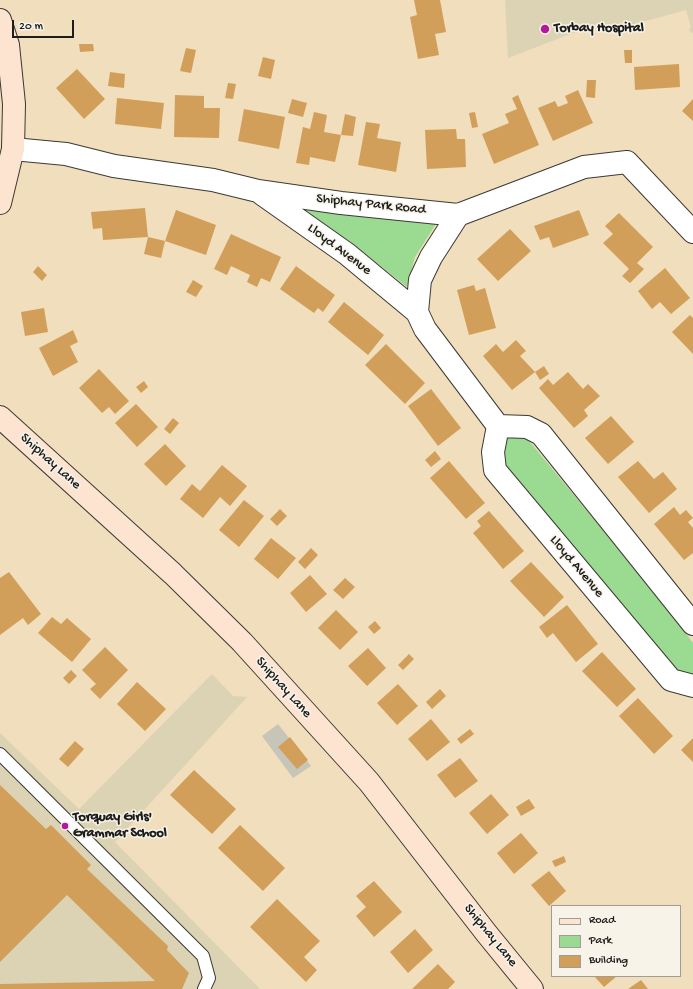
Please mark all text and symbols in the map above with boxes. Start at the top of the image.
scale bar [14,12,76,38]
text: 20 m [19,20,43,34]
place label: Torbay Hospital [554,21,644,37]
marker: Torbay Hospital [539,23,551,35]
street label: Shiphay Park Road [315,191,427,219]
street label: Lloyd Avenue [304,220,374,280]
street label: Shiphay Lane [16,430,84,494]
street label: Lloyd Avenue [545,532,607,602]
street label: Shiphay Lane [251,654,315,722]
place label: Torquay Girls' Grammar School [73,810,167,842]
marker: Torquay Girls' Grammar School [60,821,70,831]
street label: Shiphay Lane [459,901,521,971]
legend [551,905,681,977]
text: Road [589,914,615,928]
text: Park [589,934,612,948]
text: Building [589,954,628,968]

